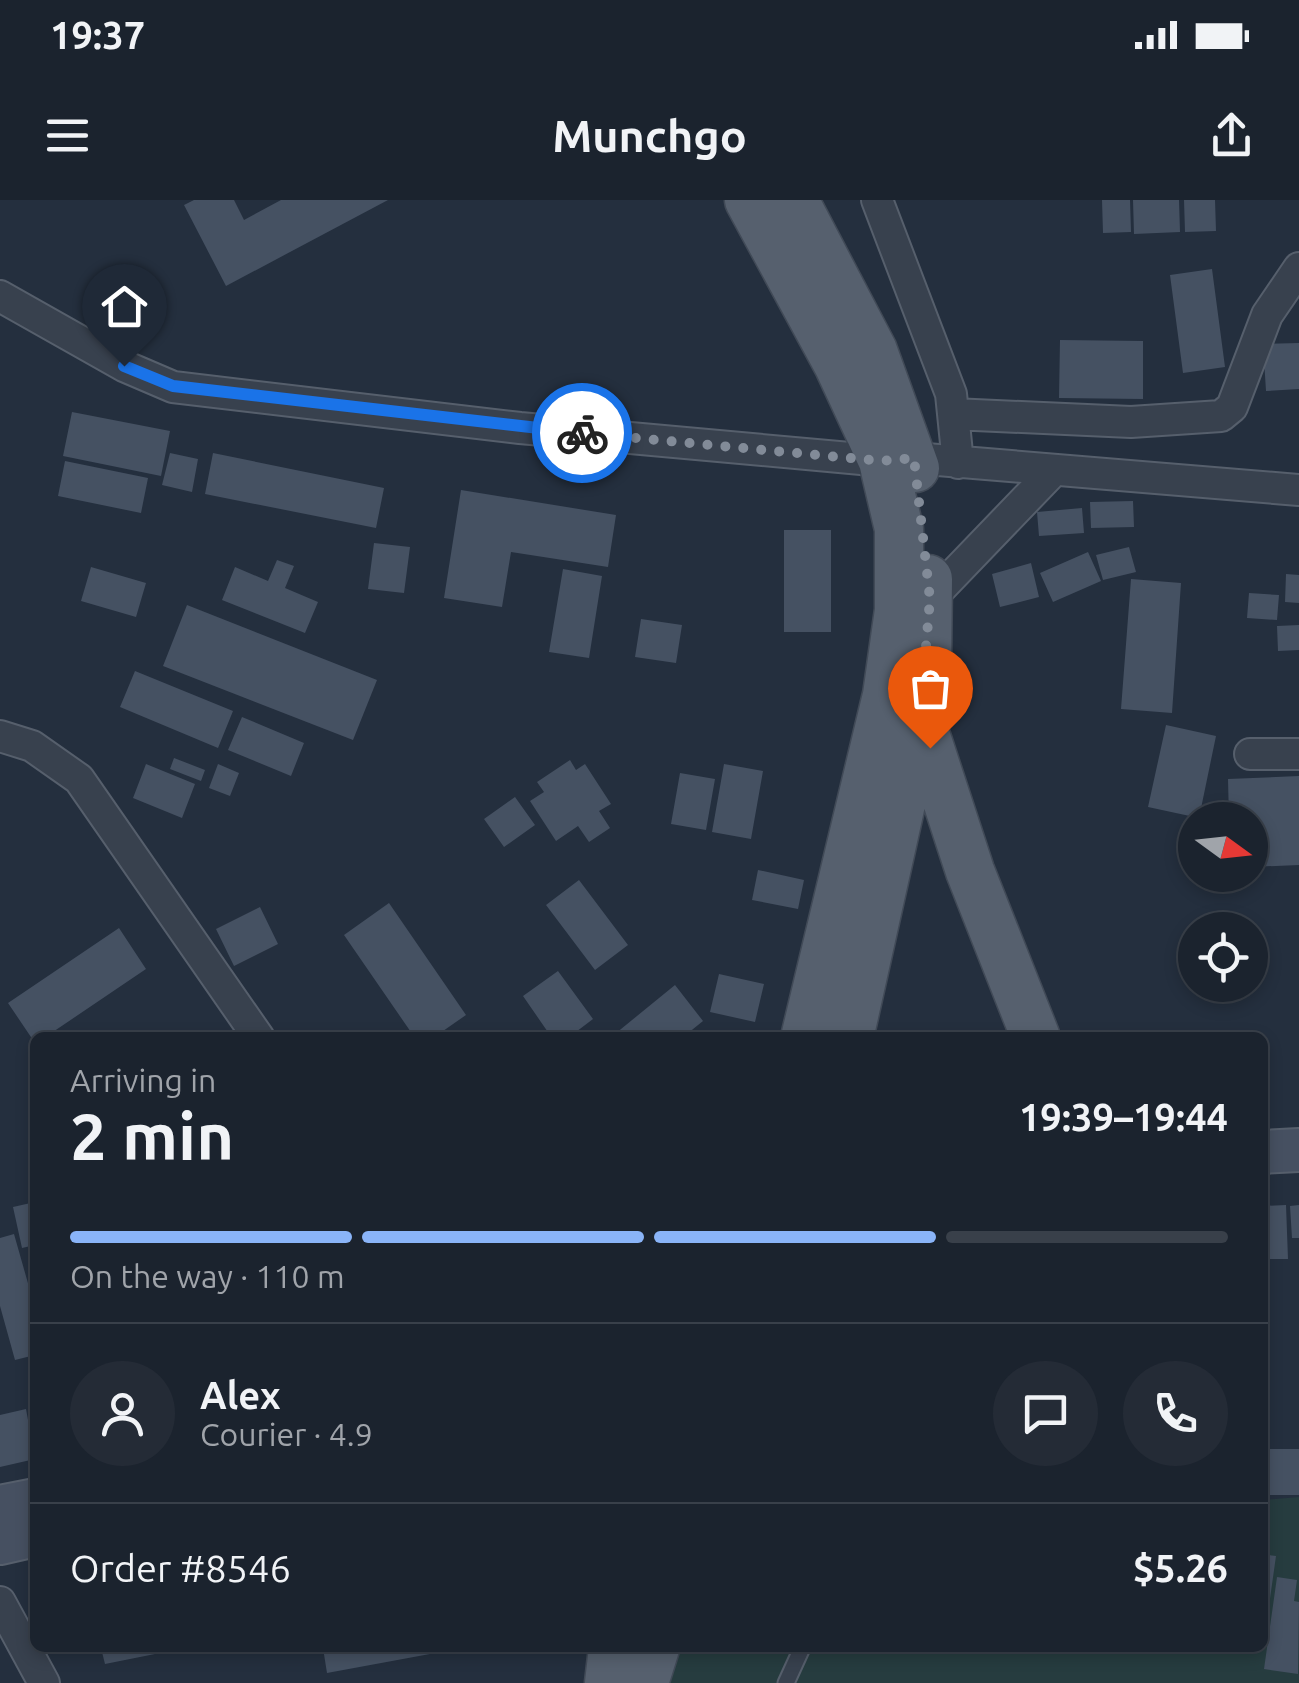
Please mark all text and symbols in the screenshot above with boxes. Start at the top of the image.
text: 19:37 [50,14,145,56]
icon: menu [40,108,95,163]
icon: share [1204,108,1259,163]
text: Munchgo [552,110,747,161]
pin [82,264,167,367]
icon: home [97,279,152,334]
courier [532,383,632,483]
icon: bike [555,406,610,461]
pin [888,646,973,749]
icon: bag [903,661,958,716]
north arrow [1178,802,1268,892]
map controls [1178,802,1268,1002]
button: locate [1178,912,1268,1002]
text: Arriving in [70,1062,216,1098]
text: 19:39–19:44 [1019,1096,1228,1138]
text: 2 min [70,1099,234,1172]
text: On the way · 110 m [70,1258,345,1294]
button: person [70,1361,175,1466]
button: chat [993,1361,1098,1466]
button: phone [1123,1361,1228,1466]
text: Alex [200,1374,281,1416]
text: Courier · 4.9 [200,1416,373,1452]
text: Order #8546 [70,1547,291,1589]
text: $5.26 [1133,1547,1228,1589]

